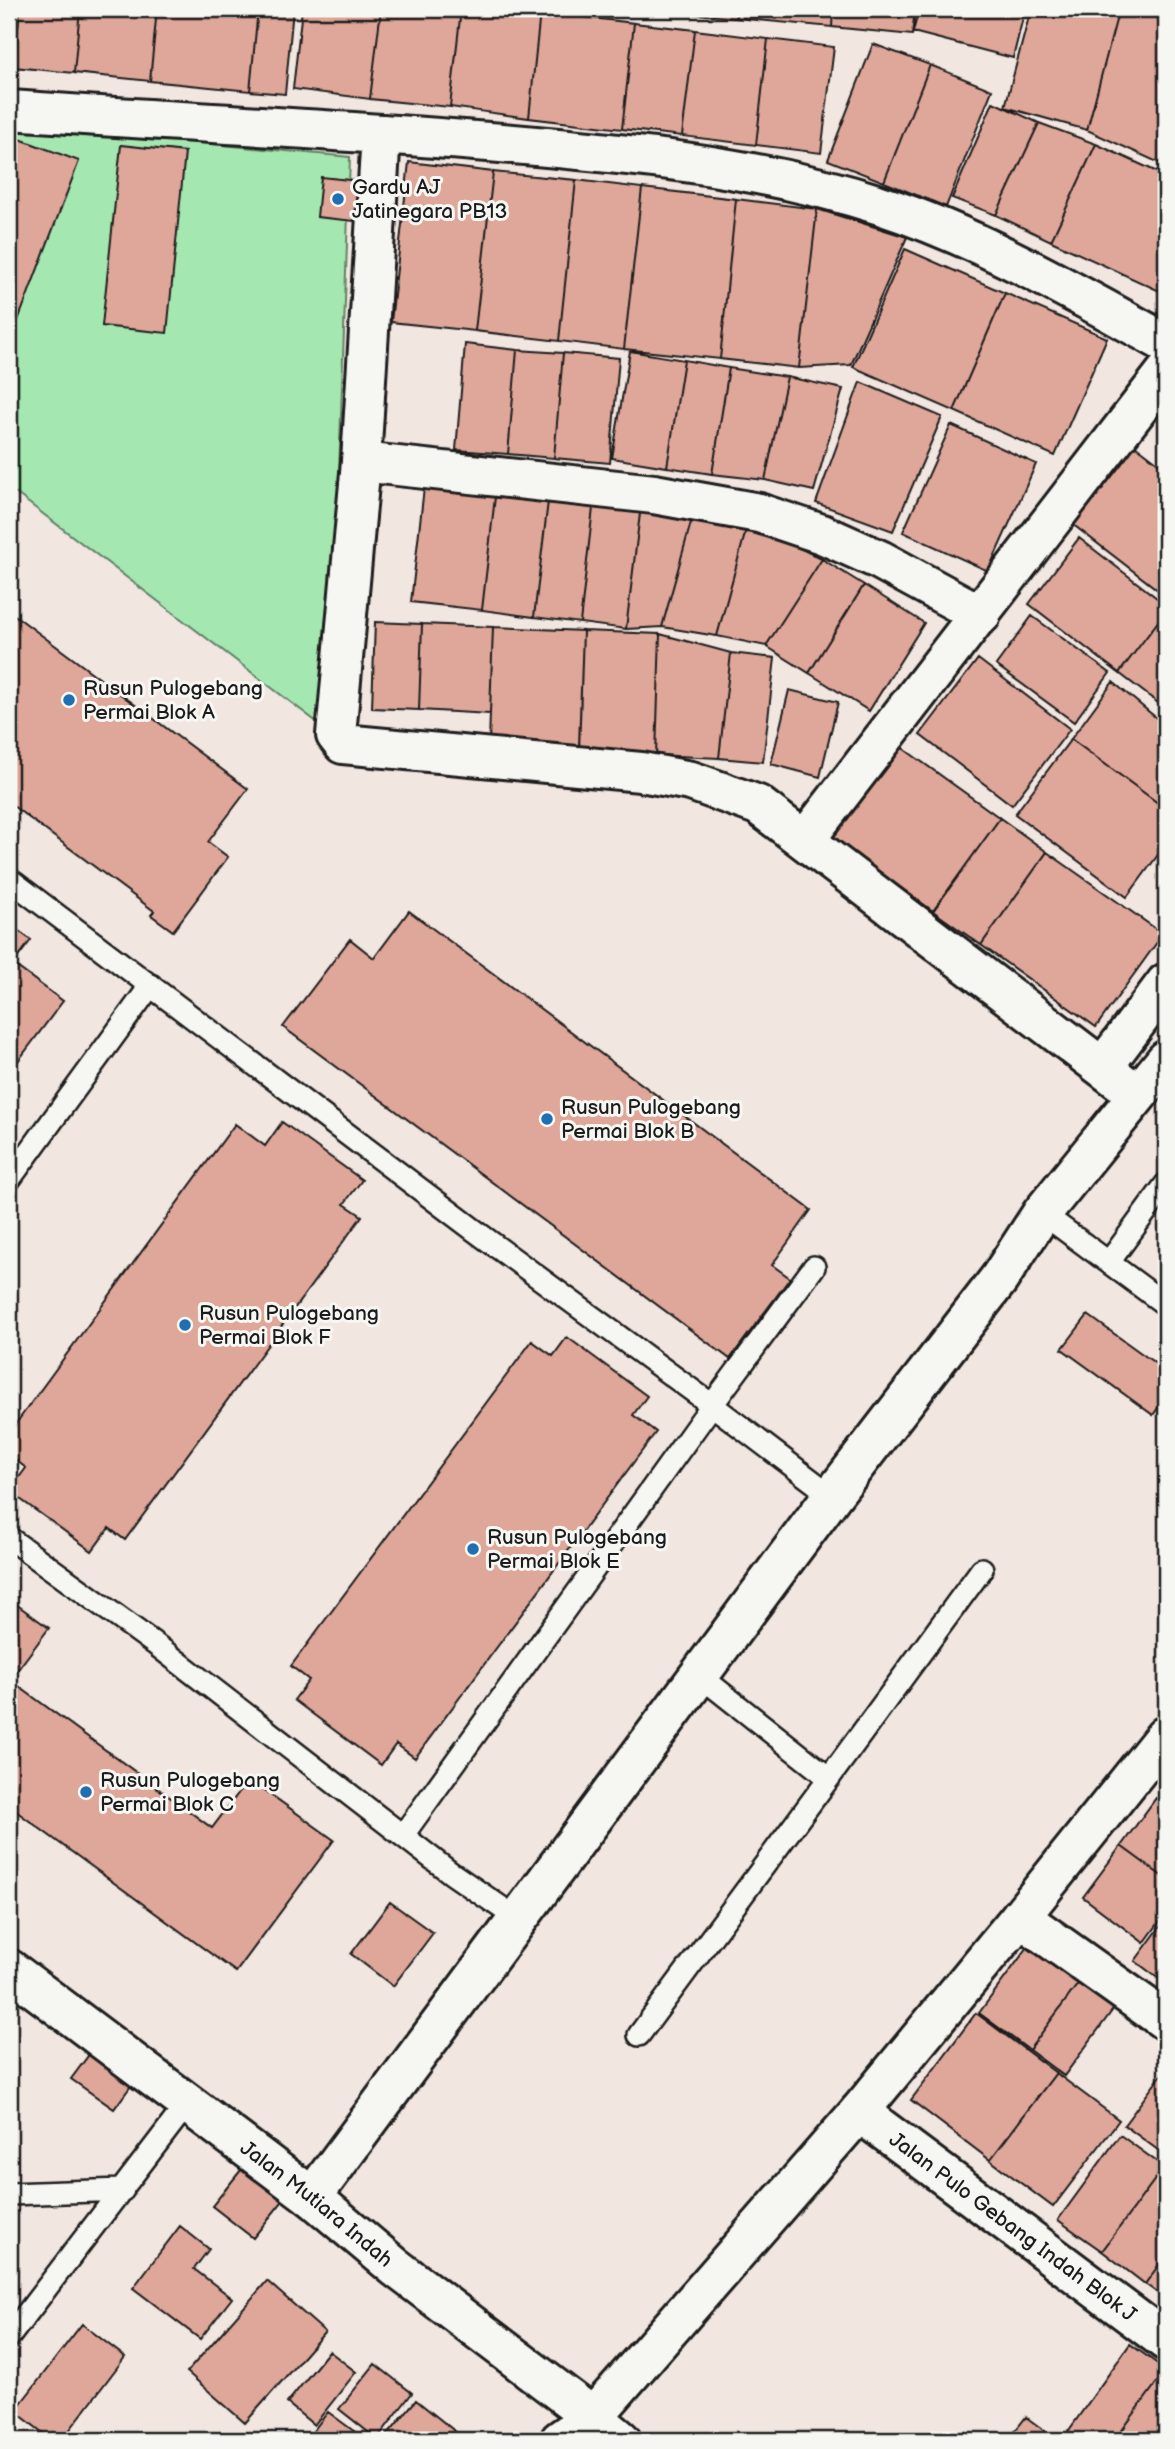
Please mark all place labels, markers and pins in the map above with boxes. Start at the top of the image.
place label: Gardu AJ Jatinegara PB13 [352,175,507,224]
marker: Gardu AJ Jatinegara PB13 [330,191,346,207]
place label: Rusun Pulogebang Permai Blok A [83,676,263,725]
marker: Rusun Pulogebang Permai Blok A [61,692,77,708]
place label: Rusun Pulogebang Permai Blok B [561,1095,741,1144]
marker: Rusun Pulogebang Permai Blok B [539,1111,555,1127]
place label: Rusun Pulogebang Permai Blok F [199,1301,379,1350]
marker: Rusun Pulogebang Permai Blok F [177,1317,193,1333]
place label: Rusun Pulogebang Permai Blok E [487,1525,667,1574]
marker: Rusun Pulogebang Permai Blok E [465,1541,481,1557]
place label: Rusun Pulogebang Permai Blok C [100,1768,280,1817]
marker: Rusun Pulogebang Permai Blok C [78,1784,94,1800]

